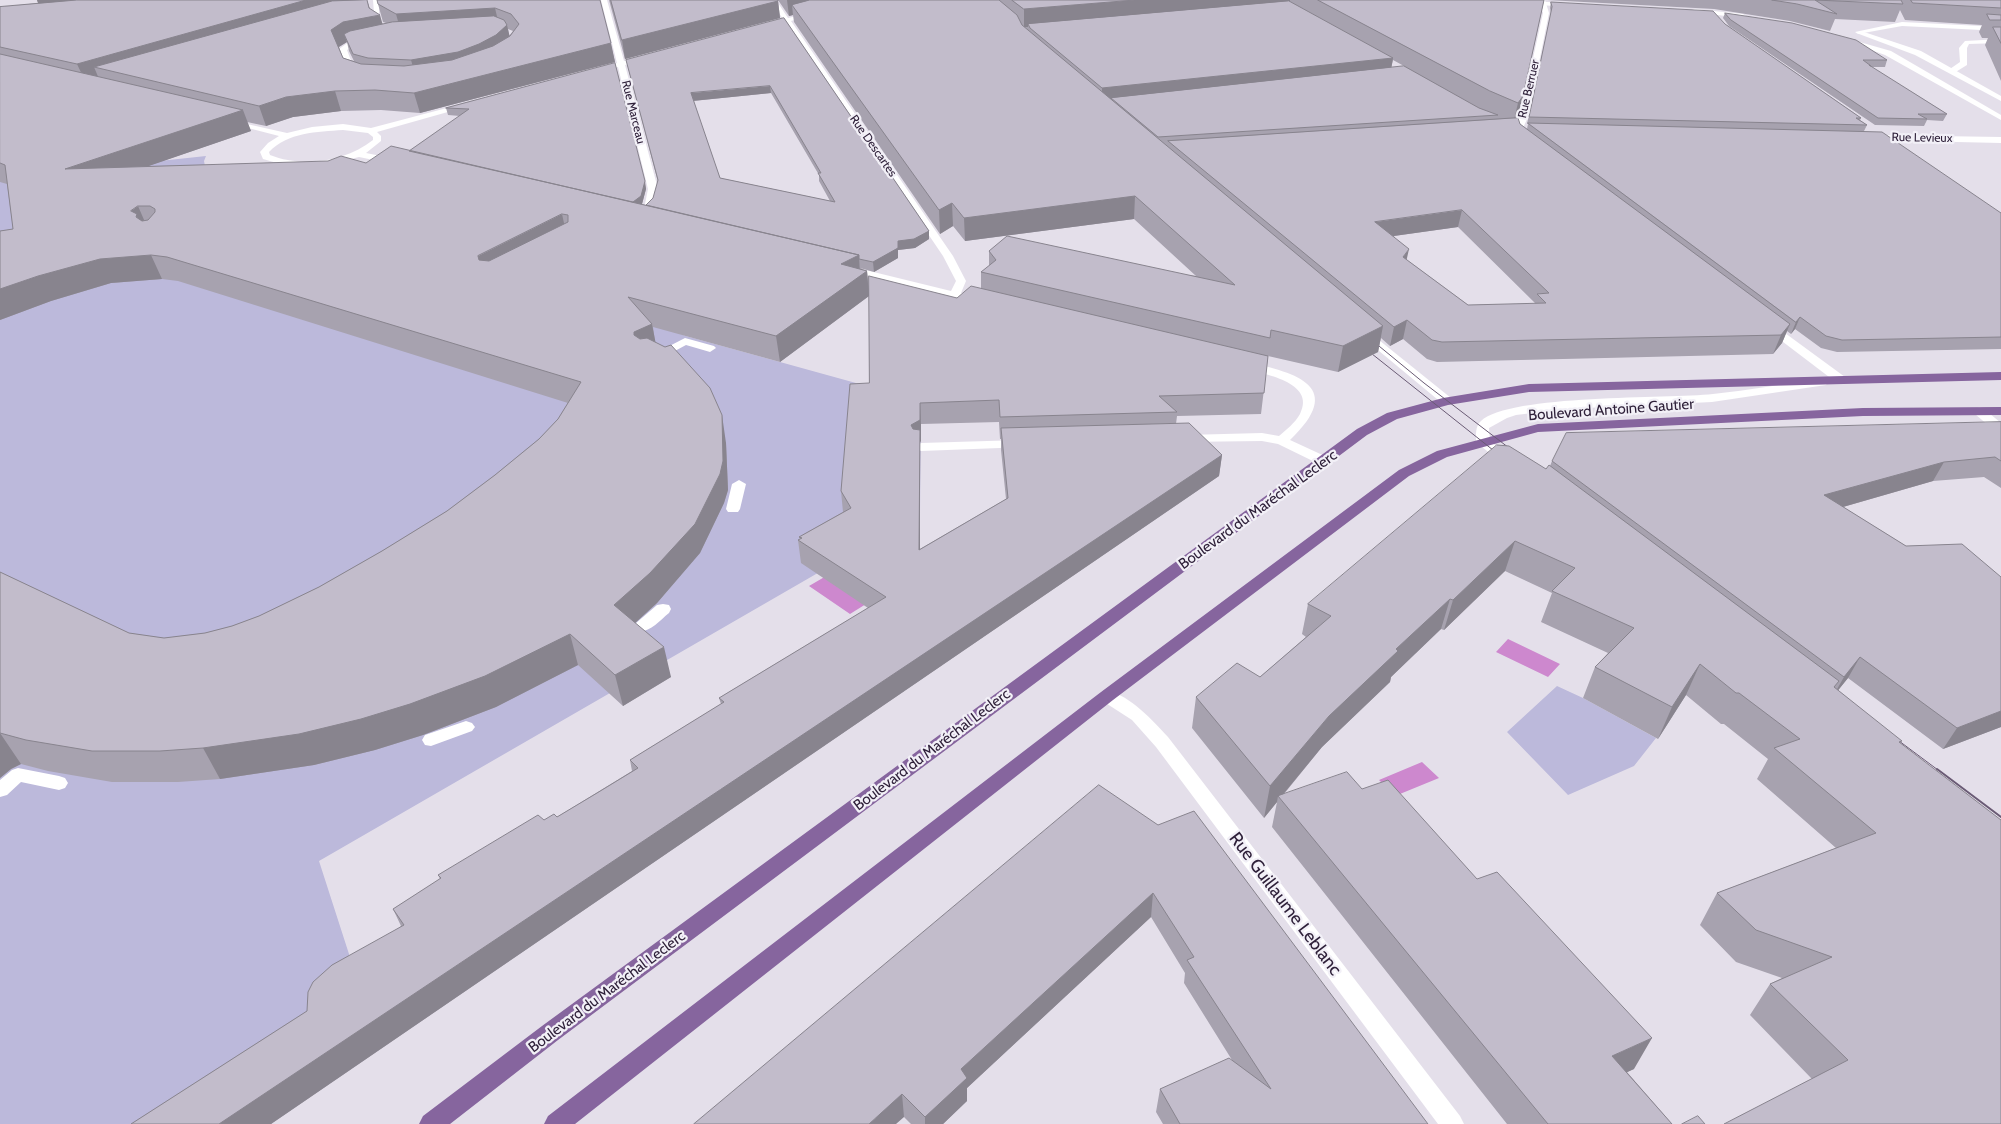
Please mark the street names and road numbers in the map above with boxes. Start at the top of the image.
street label: Rue Berruer [1515,58,1543,120]
street label: Rue Marceau [618,79,648,145]
street label: Rue Descartes [846,112,900,180]
street label: Rue Levieux [1891,130,1953,146]
street label: Boulevard Antoine Gautier [1528,395,1694,425]
street label: Boulevard du Maréchal Leclerc [1175,446,1341,574]
street label: Boulevard du Maréchal Leclerc [850,685,1014,815]
street label: Rue Guillaume Leblanc [1224,828,1346,980]
street label: Boulevard du Maréchal Leclerc [525,927,689,1057]

